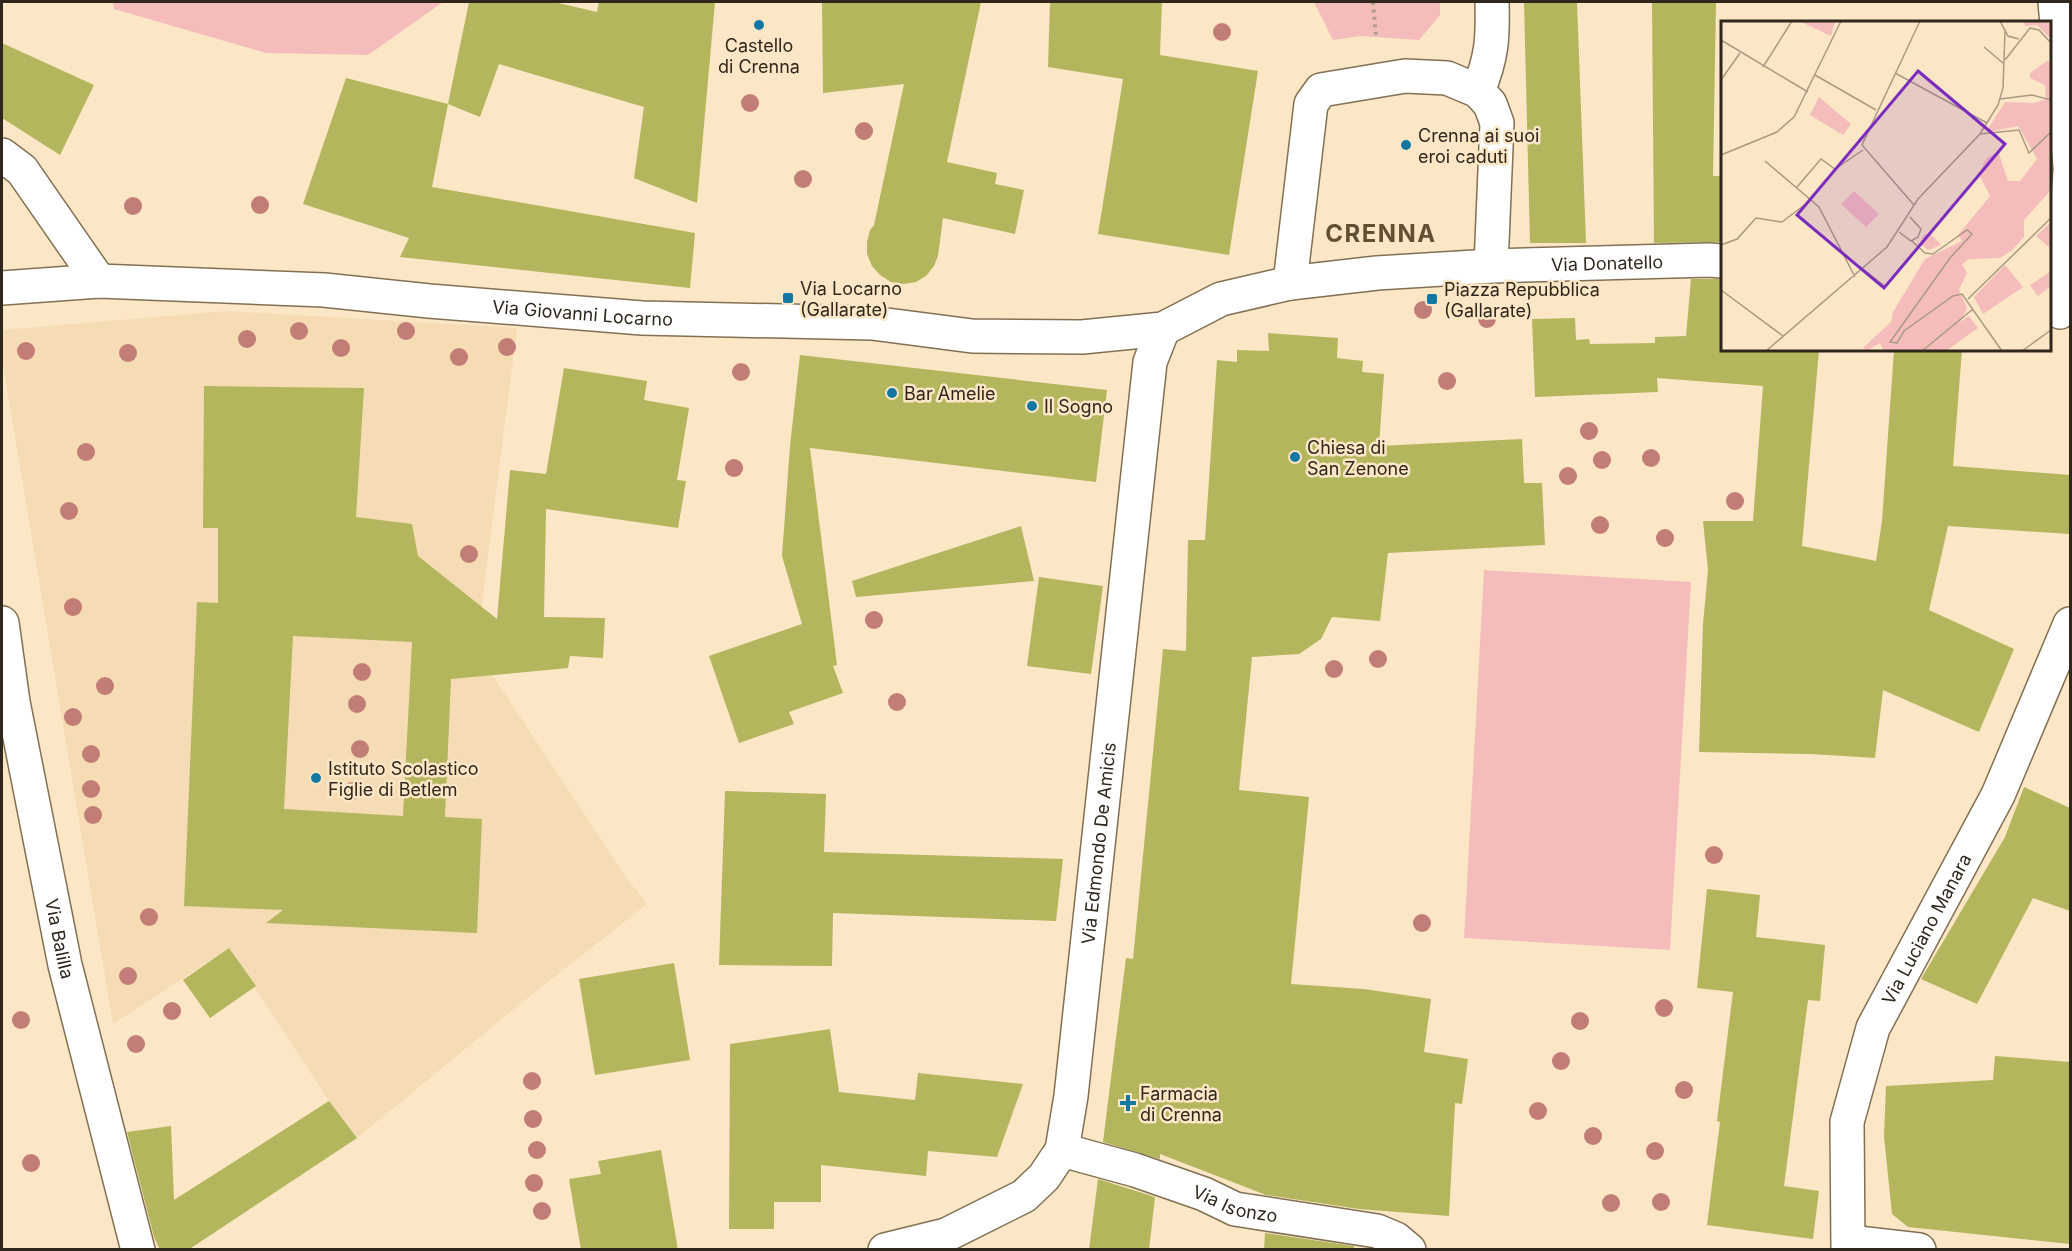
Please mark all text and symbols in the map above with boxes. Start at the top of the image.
marker: Castello di Crenna [752,18,766,32]
inset map [1721,21,2051,351]
place label: Castello di Crenna [718,35,800,77]
place label: Crenna ai suoi eroi caduti [1418,125,1539,167]
marker: Crenna ai suoi eroi caduti [1399,138,1413,152]
district label: CRENNA [1325,219,1437,248]
street label: Via Donatello [1551,251,1663,275]
place label: Via Locarno (Gallarate) [800,278,902,320]
place label: Piazza Repubblica (Gallarate) [1444,279,1600,321]
marker: Via Locarno (Gallarate) [781,291,795,305]
marker: Piazza Repubblica (Gallarate) [1425,292,1439,306]
street label: Via Giovanni Locarno [491,296,673,329]
place label: Bar Amelie [904,383,996,404]
marker: Bar Amelie [885,386,899,400]
place label: Il Sogno [1044,396,1113,417]
marker: Il Sogno [1025,399,1039,413]
place label: Chiesa di San Zenone [1307,437,1409,479]
marker: Chiesa di San Zenone [1288,450,1302,464]
street label: Via Edmondo De Amicis [1077,741,1120,945]
place label: Istituto Scolastico Figlie di Betlem [328,758,479,800]
marker: Istituto Scolastico Figlie di Betlem [309,771,323,785]
street label: Via Luciano Manara [1877,850,1975,1008]
street label: Via Balilla [42,897,79,981]
place label: Farmacia di Crenna [1140,1083,1222,1125]
marker: Farmacia di Crenna [1121,1096,1135,1110]
street label: Via Isonzo [1190,1181,1279,1226]

